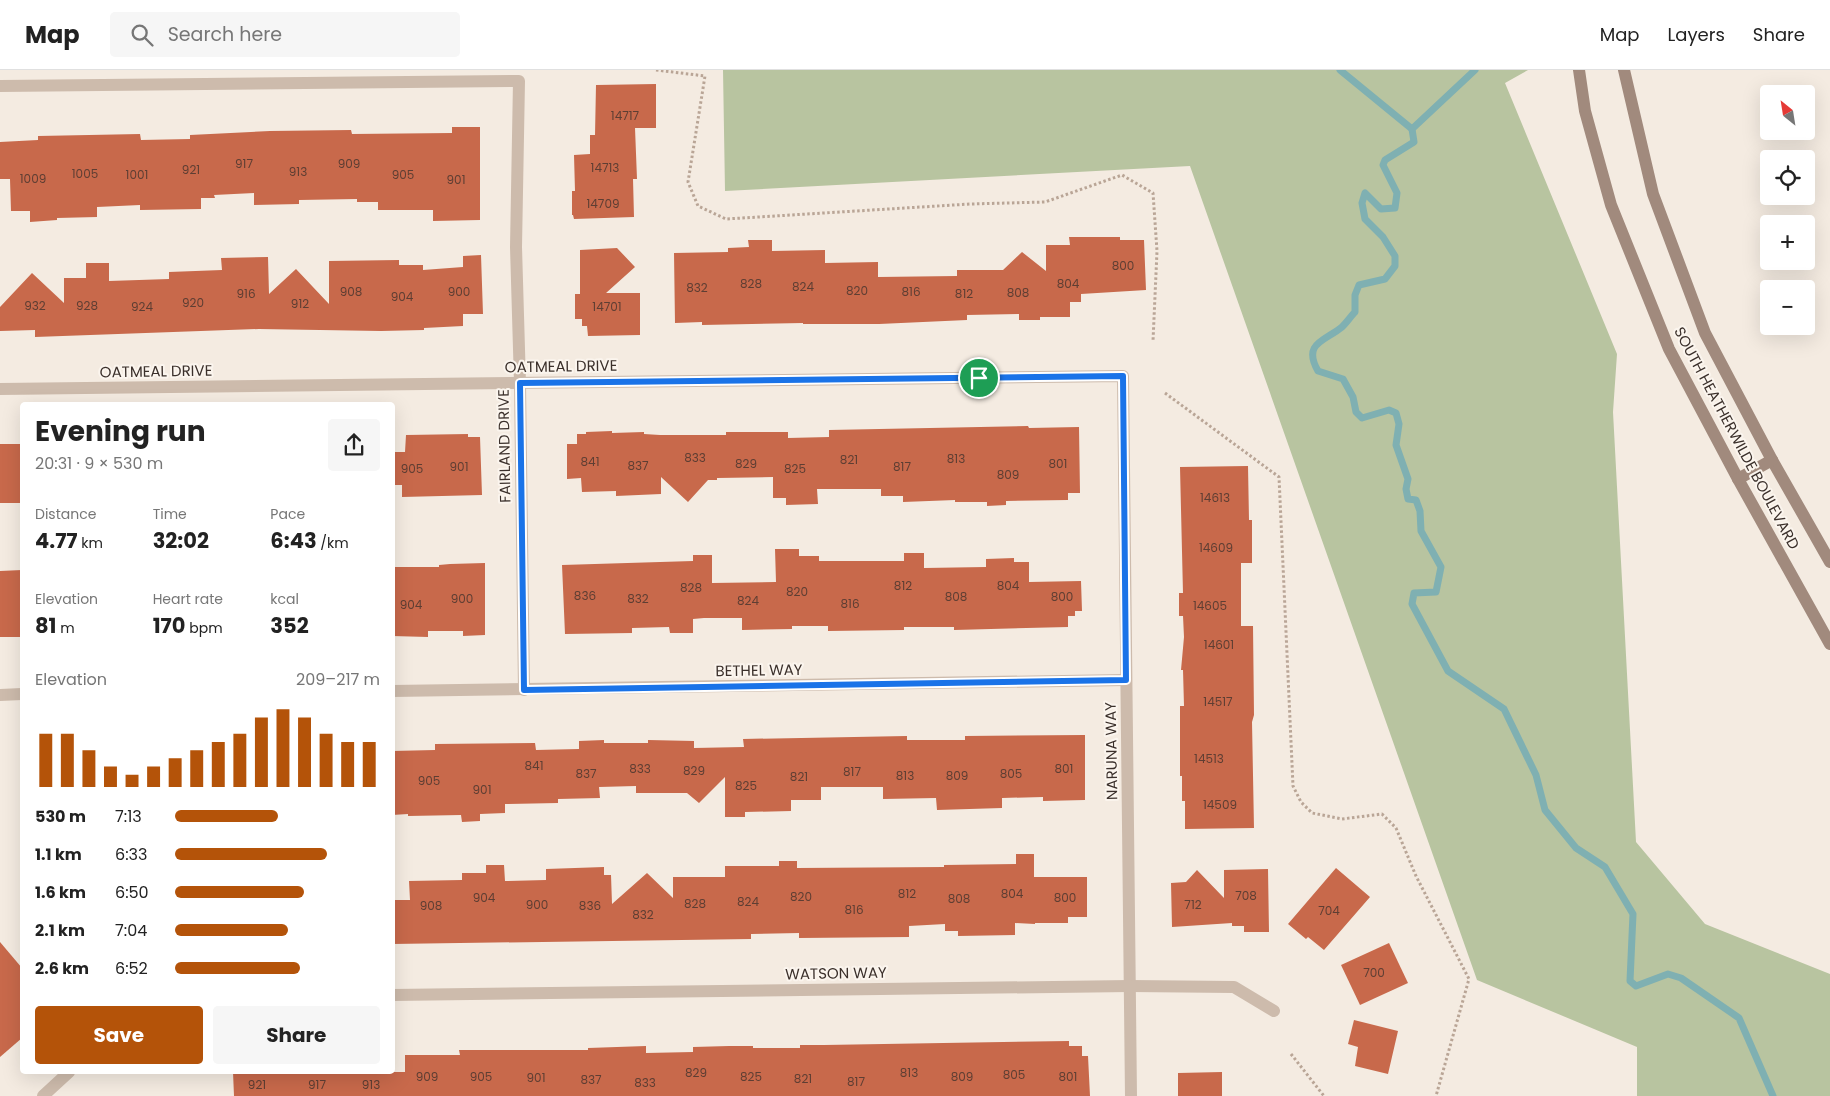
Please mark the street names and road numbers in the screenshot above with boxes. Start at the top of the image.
street label: SOUTH HEATHERWILDE BOULEVARD [1669,323,1805,553]
street label: OATMEAL DRIVE [505,355,617,377]
street label: OATMEAL DRIVE [100,360,212,382]
street label: FAIRLAND DRIVE [493,389,515,503]
street label: BETHEL WAY [715,659,803,681]
street label: NARUNA WAY [1100,702,1122,800]
street label: WATSON WAY [785,962,887,984]

